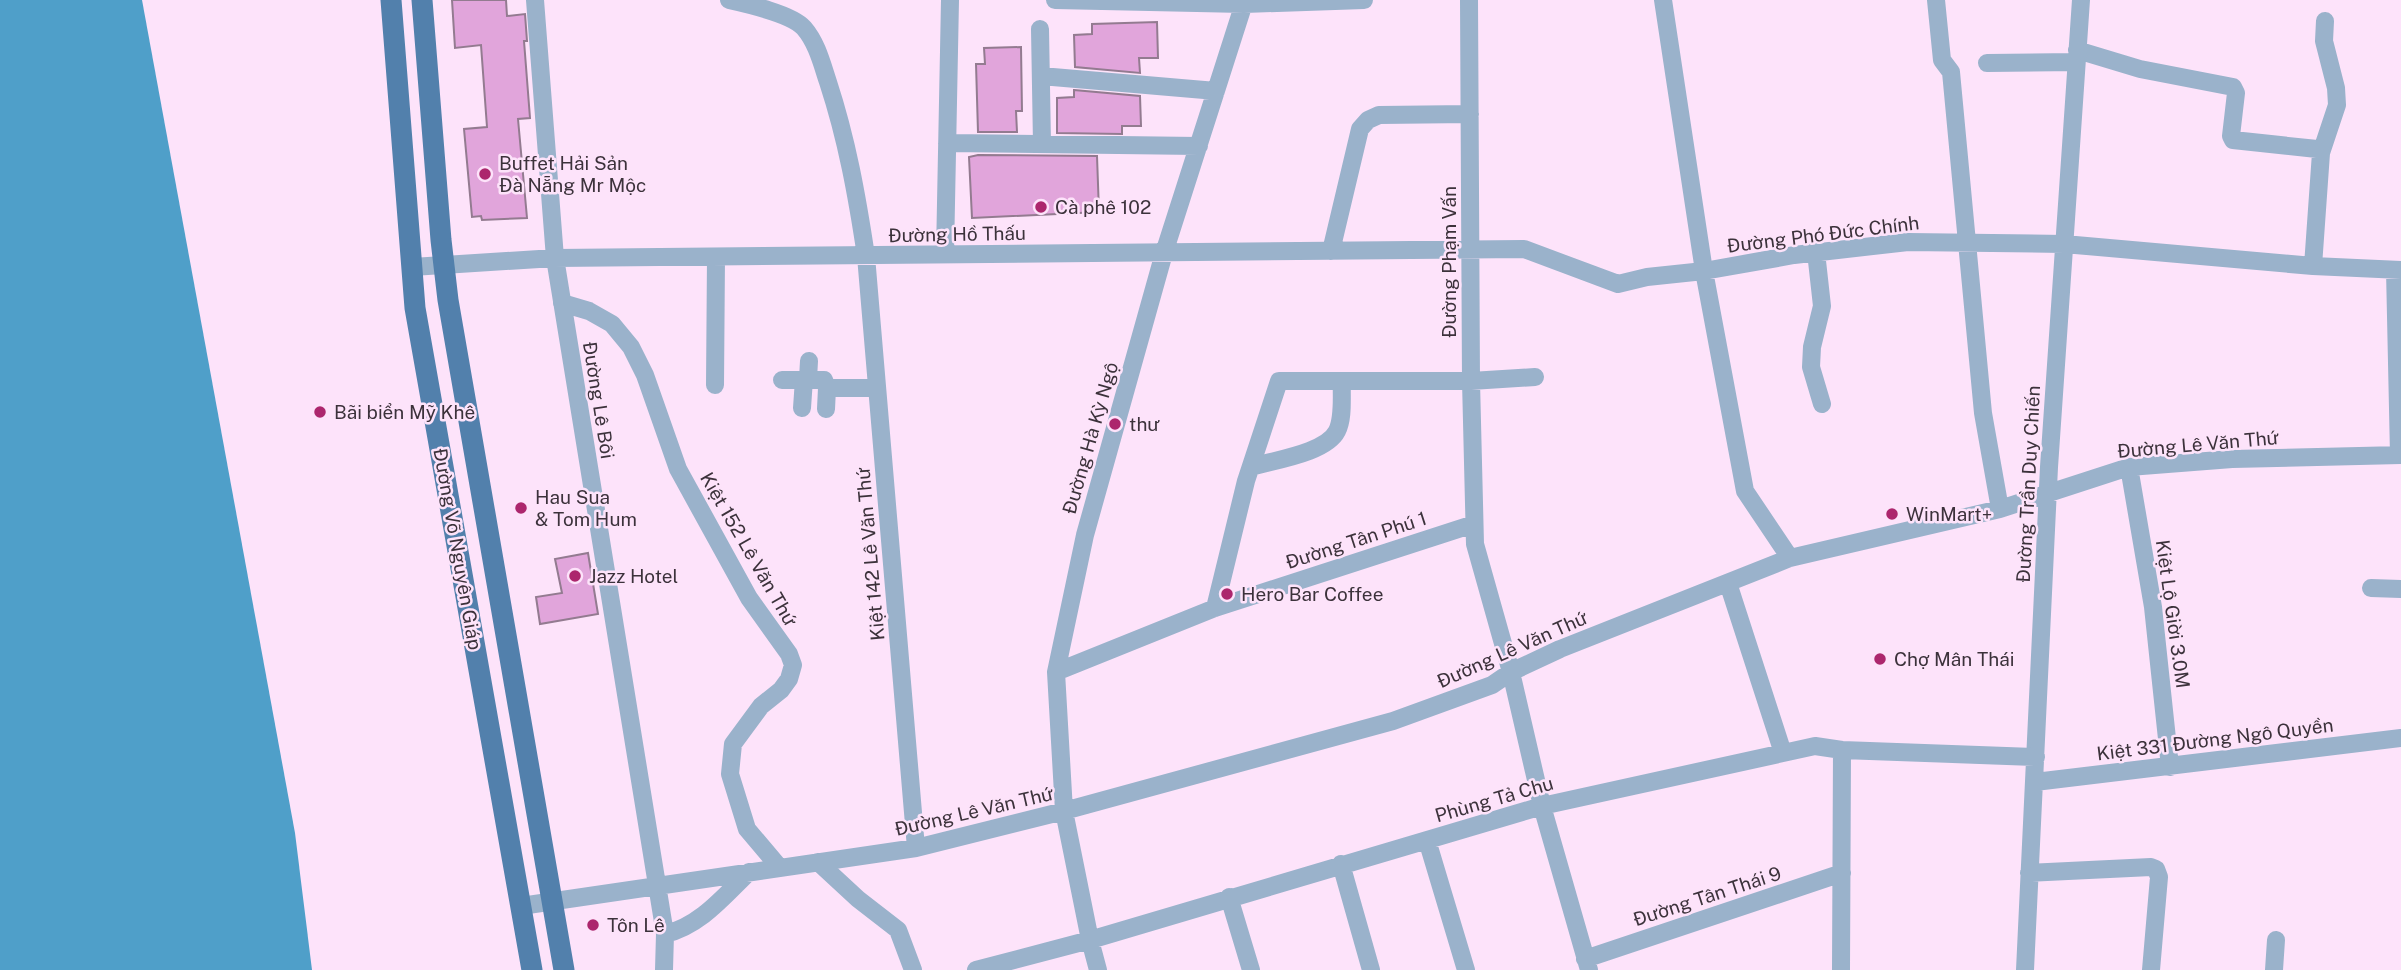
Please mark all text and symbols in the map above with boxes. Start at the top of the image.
place label: Buffet Hải Sản Đà Nẵng Mr Mộc [499,152,646,196]
marker: Buffet Hải Sản Đà Nẵng Mr Mộc [477,166,493,182]
street label: Đường Phạm Vấn [1438,186,1460,338]
place label: Cà phê 102 [1055,196,1151,218]
marker: Cà phê 102 [1033,199,1049,215]
street label: Đường Phó Đức Chính [1726,211,1920,257]
street label: Đường Hồ Thấu [888,222,1026,246]
street label: Đường Lê Bôi [579,340,619,460]
street label: Đường Hà Kỳ Ngộ [1058,359,1122,517]
street label: Đường Trần Duy Chiến [2012,385,2044,583]
place label: Bãi biển Mỹ Khê [334,401,475,423]
marker: Bãi biển Mỹ Khê [312,404,328,420]
place label: thư [1129,413,1160,435]
marker: thư [1107,416,1123,432]
street label: Đường Lê Văn Thứ [2116,426,2280,462]
street label: Đường Võ Nguyên Giáp [429,446,487,652]
street label: Kiệt 142 Lê Văn Thứ [851,466,889,641]
street label: Kiệt 152 Lê Văn Thứ [696,468,802,630]
place label: Hau Sua & Tom Hum [535,486,637,530]
marker: Hau Sua & Tom Hum [513,500,529,516]
place label: WinMart+ [1906,503,1992,525]
marker: WinMart+ [1884,506,1900,522]
street label: Đường Tân Phú 1 [1283,507,1429,573]
street label: Kiệt Lộ Giời 3.0M [2152,538,2194,690]
place label: Jazz Hotel [589,565,678,587]
marker: Jazz Hotel [567,568,583,584]
place label: Hero Bar Coffee [1241,583,1383,605]
marker: Hero Bar Coffee [1219,586,1235,602]
street label: Đường Lê Văn Thứ [1433,606,1591,692]
place label: Chợ Mân Thái [1894,648,2014,670]
marker: Chợ Mân Thái [1872,651,1888,667]
street label: Kiệt 331 Đường Ngô Quyền [2095,714,2335,764]
street label: Phùng Tả Chu [1432,772,1556,826]
street label: Đường Lê Văn Thứ [892,782,1056,840]
street label: Đường Tân Thái 9 [1630,862,1784,930]
place label: Tôn Lê [607,914,665,936]
marker: Tôn Lê [585,917,601,933]

